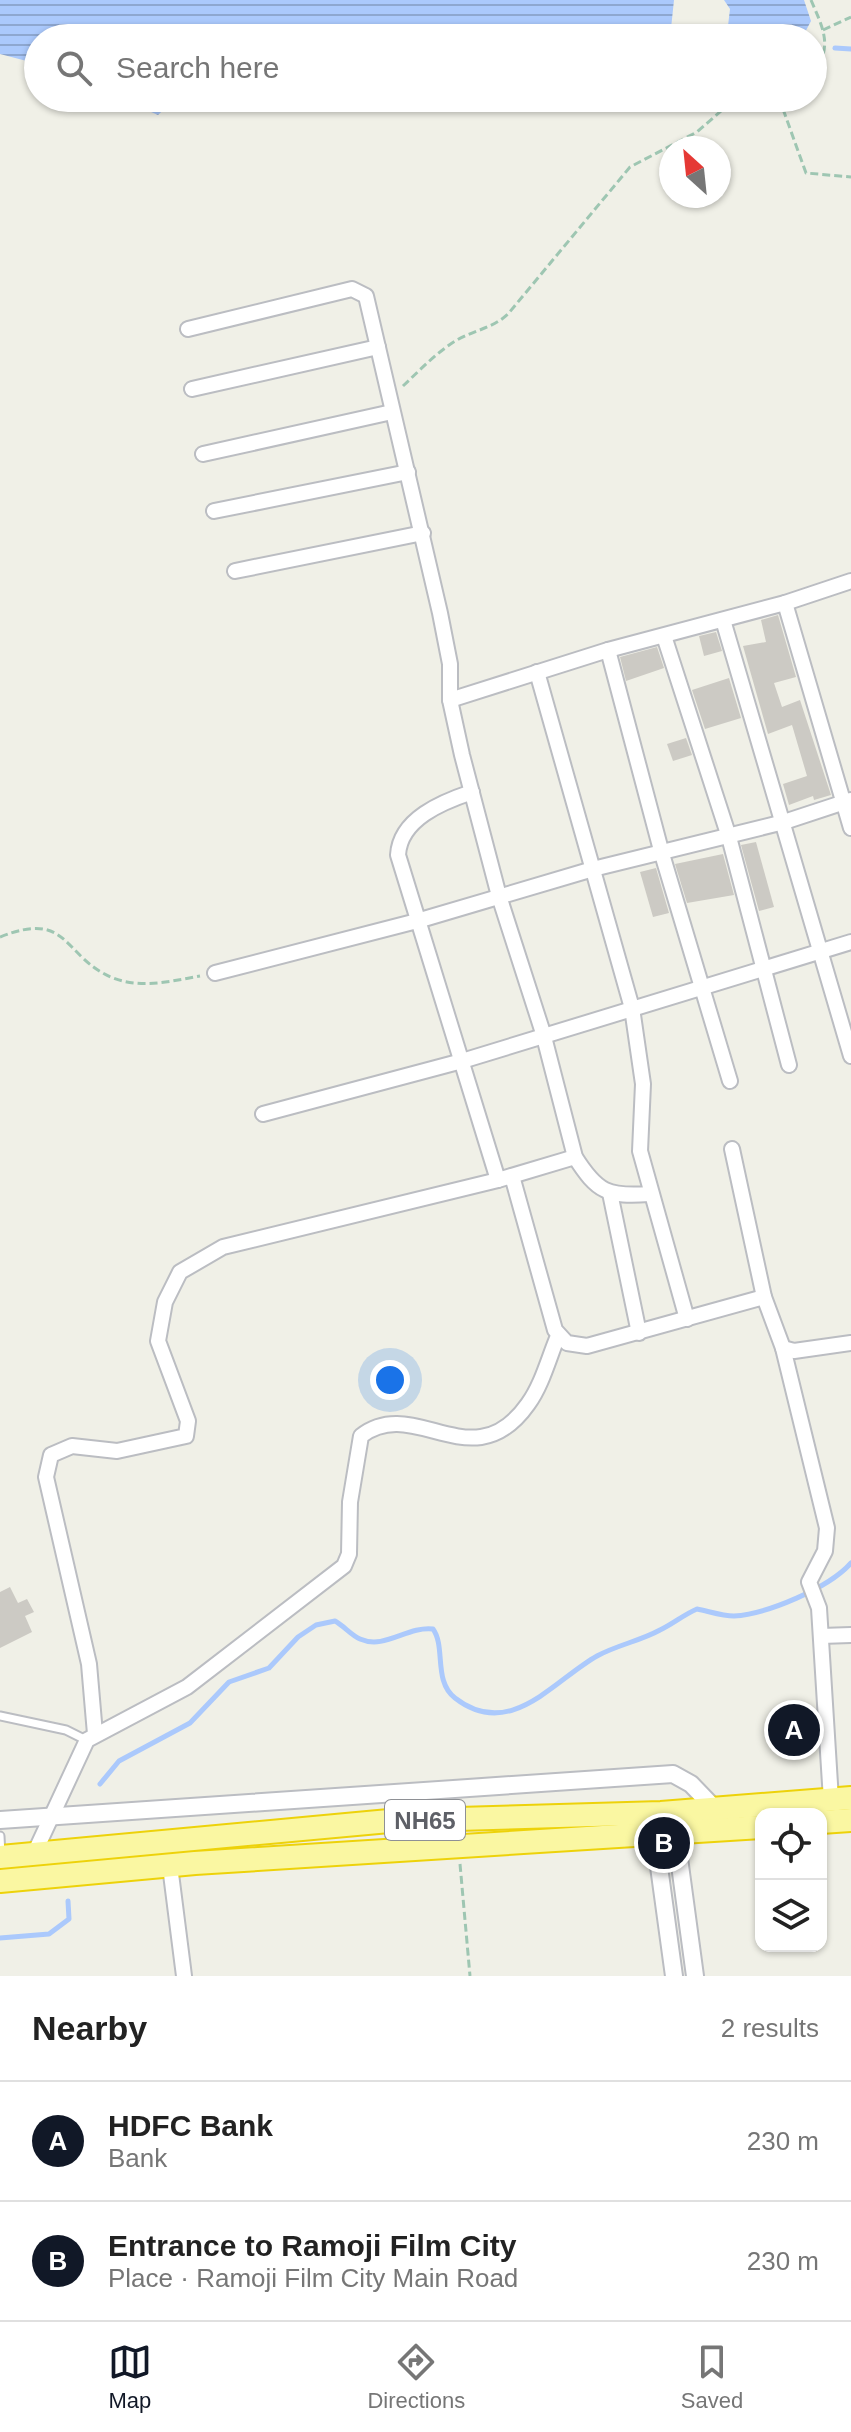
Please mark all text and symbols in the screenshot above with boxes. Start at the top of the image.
search box [24,24,827,112]
icon: search [52,46,96,90]
text: Search here [116,51,279,84]
north arrow [659,136,731,208]
your location [370,1360,410,1400]
pin: A [768,1700,820,1760]
road number: NH65 [385,1800,465,1840]
map controls [755,1808,827,1952]
button: locate [755,1808,827,1880]
pin: B [638,1813,690,1873]
button: layers [755,1880,827,1952]
text: Nearby [32,2009,147,2047]
text: 2 results [721,2013,819,2043]
text: HDFC Bank [108,2109,273,2142]
text: A [49,2126,67,2156]
text: 230 m [747,2126,819,2156]
text: Bank [108,2143,167,2173]
text: Entrance to Ramoji Film City [108,2229,516,2262]
text: B [49,2246,67,2276]
text: 230 m [747,2246,819,2276]
text: Place · Ramoji Film City Main Road [108,2263,518,2293]
tab: Map [108,2340,152,2414]
tab: Directions [367,2340,465,2414]
tab: Saved [681,2340,743,2414]

